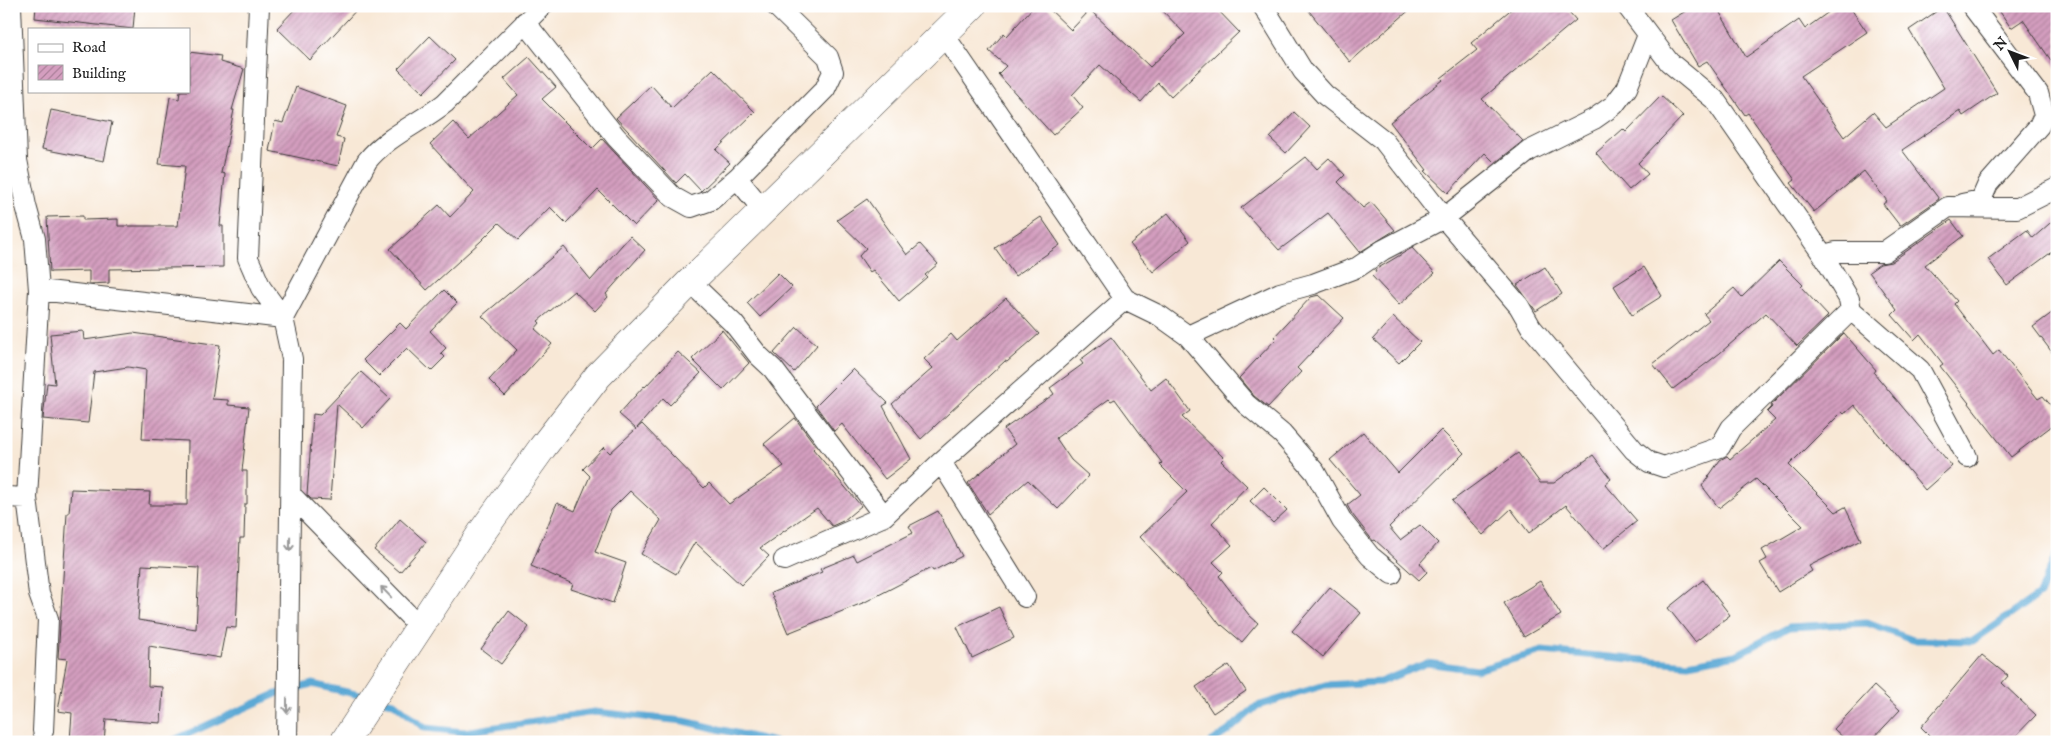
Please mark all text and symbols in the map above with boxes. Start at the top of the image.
legend [28,28,190,92]
north arrow [1986,28,2036,78]
text: N [1990,33,2012,55]
text: Road [72,38,107,57]
text: Building [72,64,127,83]
one-way arrow [285,536,294,552]
one-way arrow [380,586,392,599]
one-way arrow [282,698,292,714]

